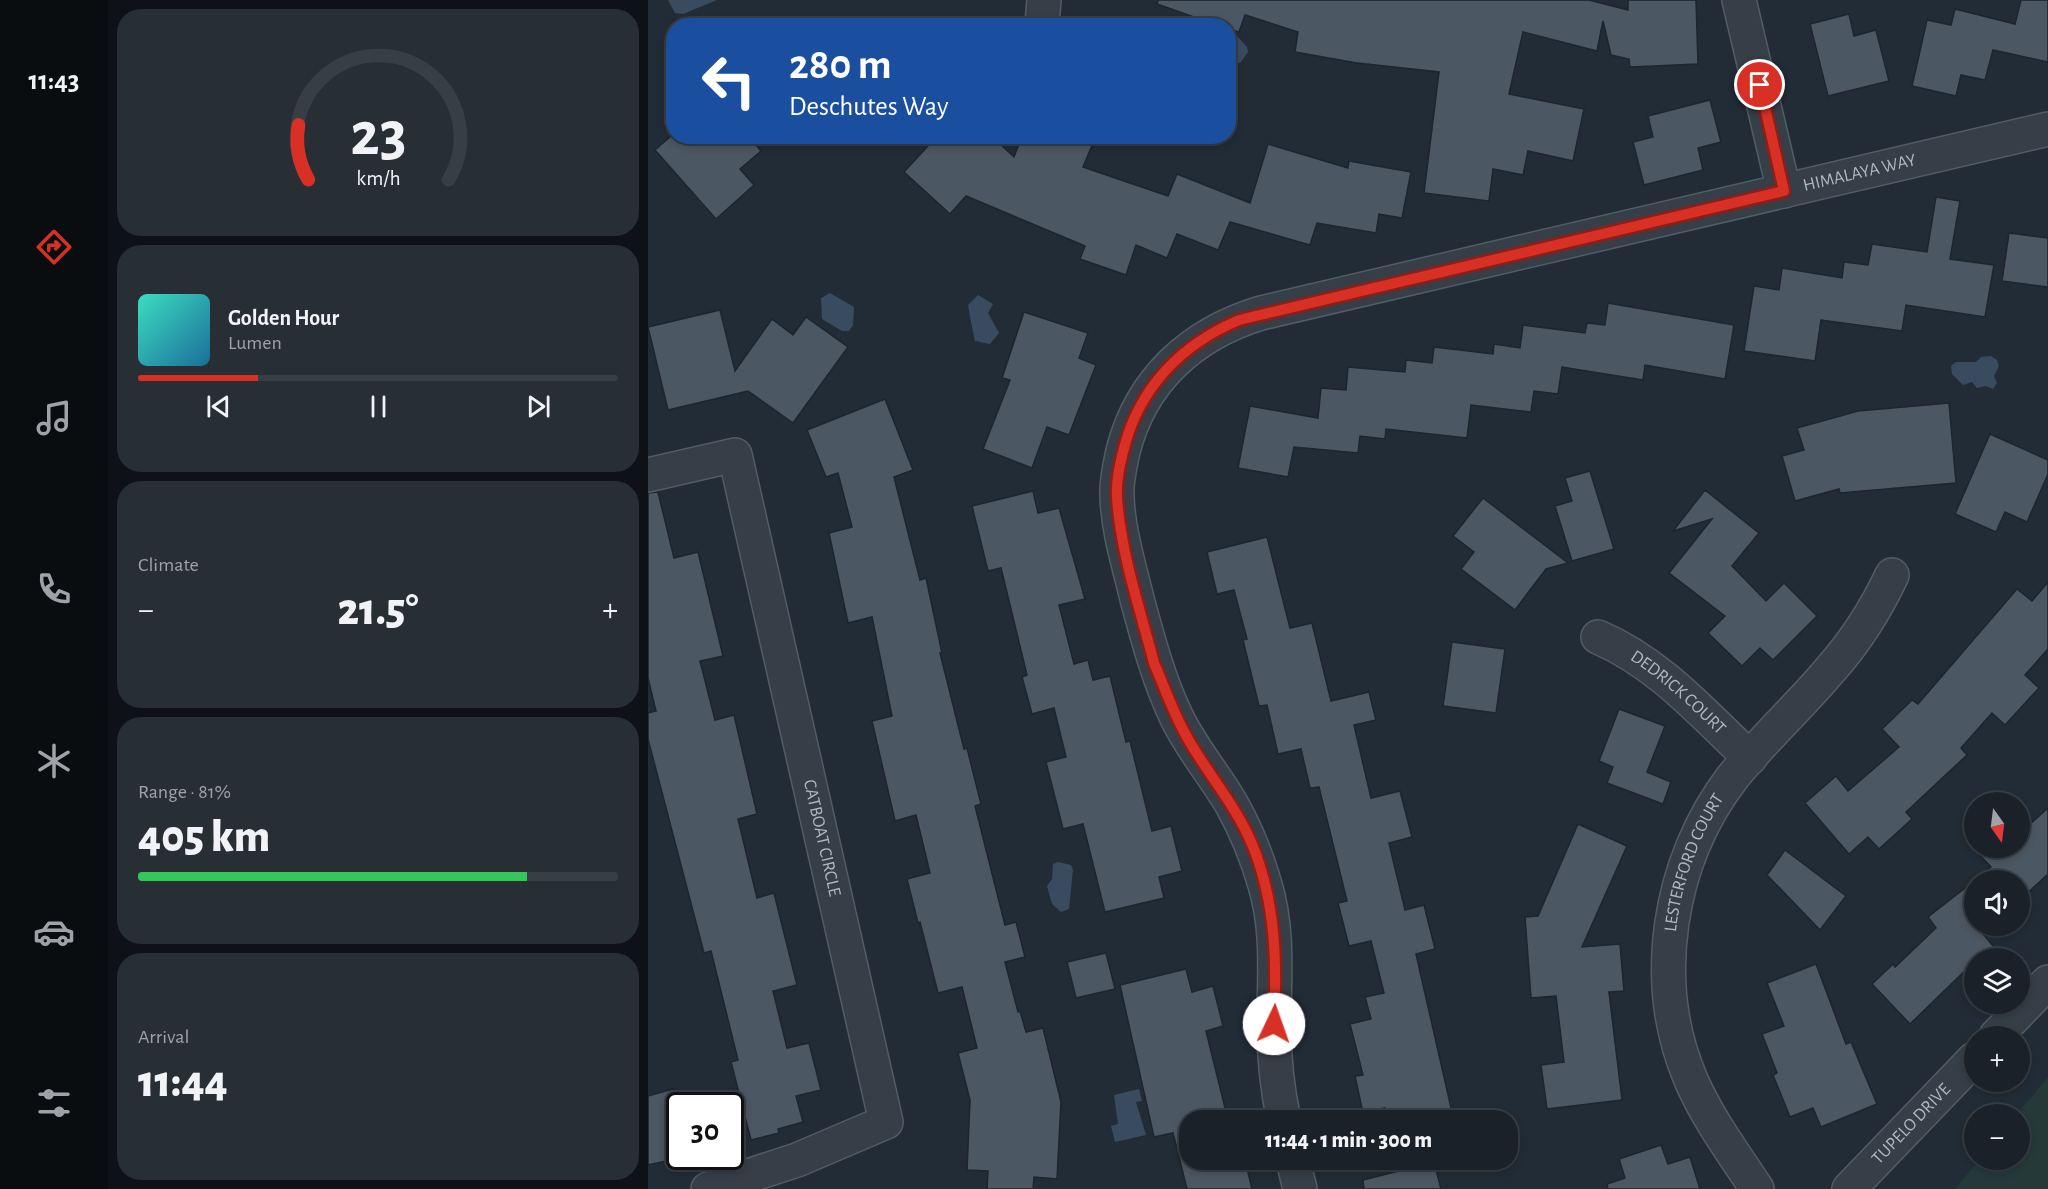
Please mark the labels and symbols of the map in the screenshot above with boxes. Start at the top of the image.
pin [1734,59,1785,110]
street label: HIMALAYA WAY [1801,151,1918,195]
street label: DEDRICK COURT [1627,647,1729,738]
street label: CATBOAT CIRCLE [800,778,844,899]
street label: LESTERFORD COURT [1662,790,1727,933]
north arrow [1964,792,2030,858]
position arrow [1242,992,1306,1056]
street label: TUPELO DRIVE [1869,1080,1954,1168]
speed limit sign: 30 [666,1092,744,1170]

